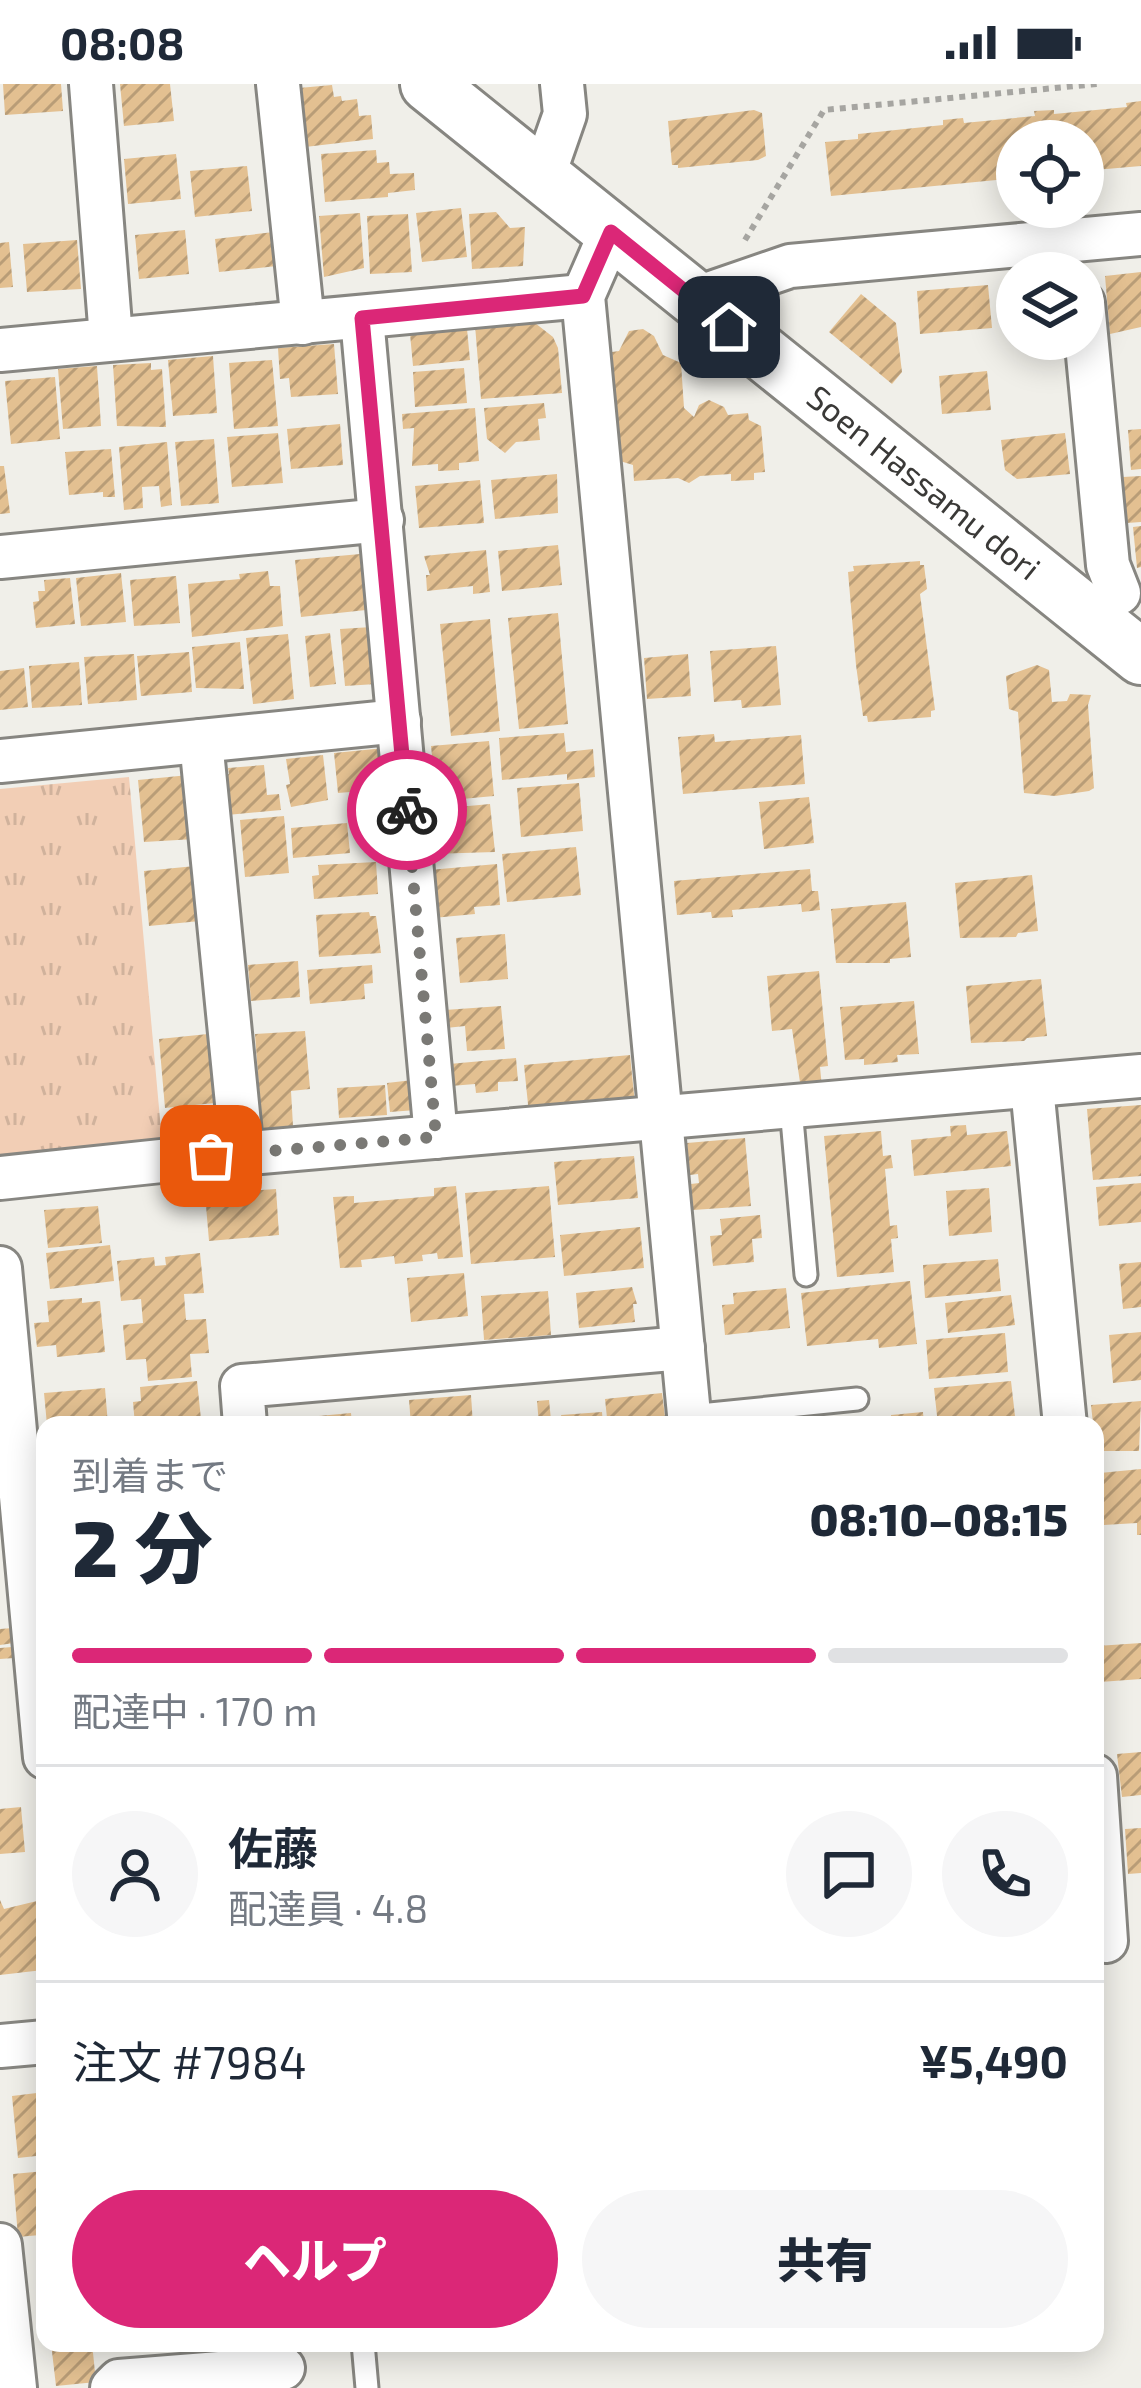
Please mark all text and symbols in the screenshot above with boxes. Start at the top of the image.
text: 08:08 [60,15,184,69]
map controls [996,120,1104,360]
button: locate [996,120,1104,228]
button: layers [996,252,1104,360]
pin [678,276,780,378]
icon: home [696,294,762,360]
street label: Soen Hassamu dori [800,376,1049,587]
courier [347,750,467,870]
icon: bike [374,777,440,843]
pin [160,1105,262,1207]
icon: bag [178,1123,244,1189]
text: 到着まで [72,1451,228,1498]
text: 08:10–08:15 [810,1491,1068,1545]
text: 2 分 [72,1499,213,1593]
text: 配達中 · 170 m [72,1687,317,1734]
button: person [72,1811,198,1937]
button: chat [786,1811,912,1937]
button: phone [942,1811,1068,1937]
text: 佐藤 [228,1820,318,1874]
text: 配達員 · 4.8 [228,1884,428,1931]
text: ¥5,490 [919,2033,1068,2087]
text: 注文 #7984 [72,2034,307,2088]
button: ヘルプ [72,2190,558,2328]
button: 共有 [582,2190,1068,2328]

